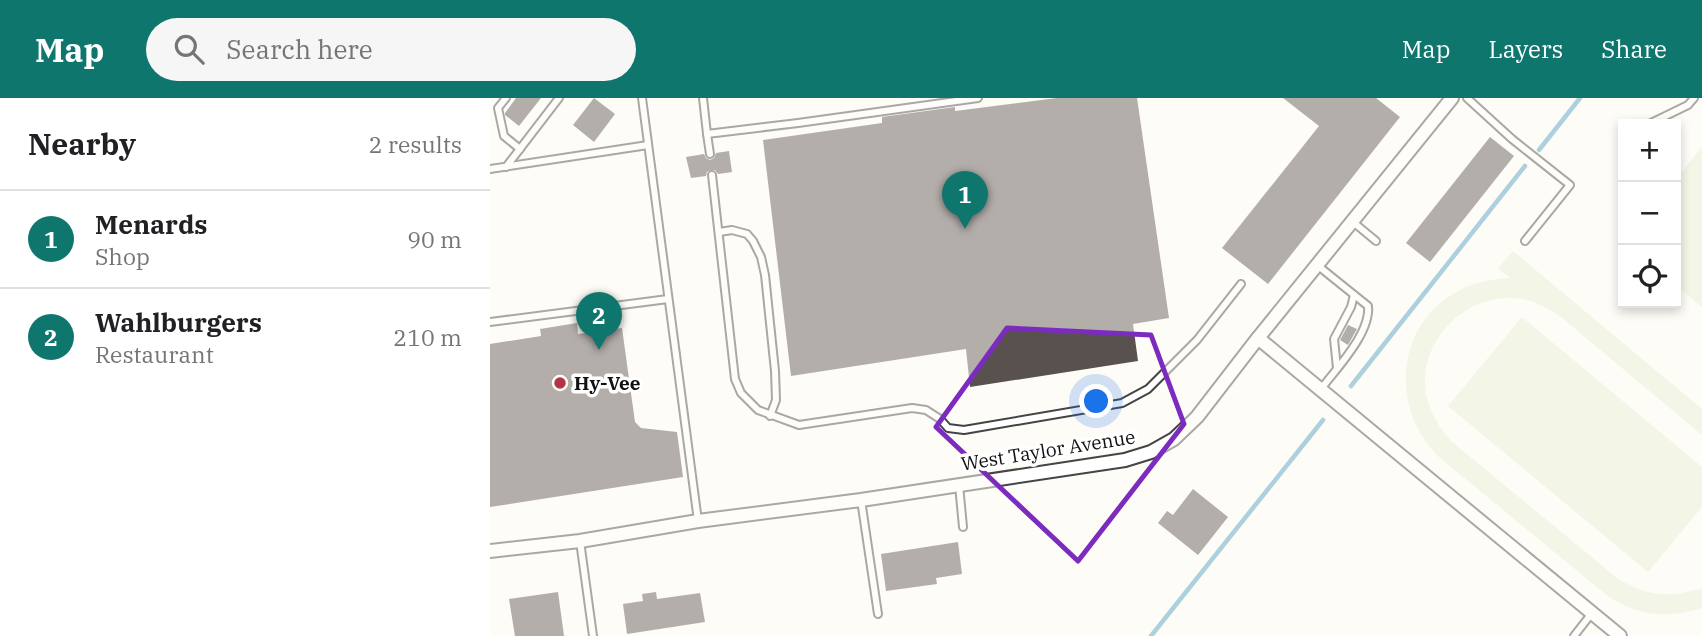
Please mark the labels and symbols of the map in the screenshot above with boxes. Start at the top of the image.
pin: 1 [942,171,988,229]
pin: 2 [576,292,622,350]
place label: Hy-Vee [574,371,641,395]
marker: Hy-Vee [552,375,568,391]
your location [1079,384,1113,418]
street label: West Taylor Avenue [959,424,1137,476]

